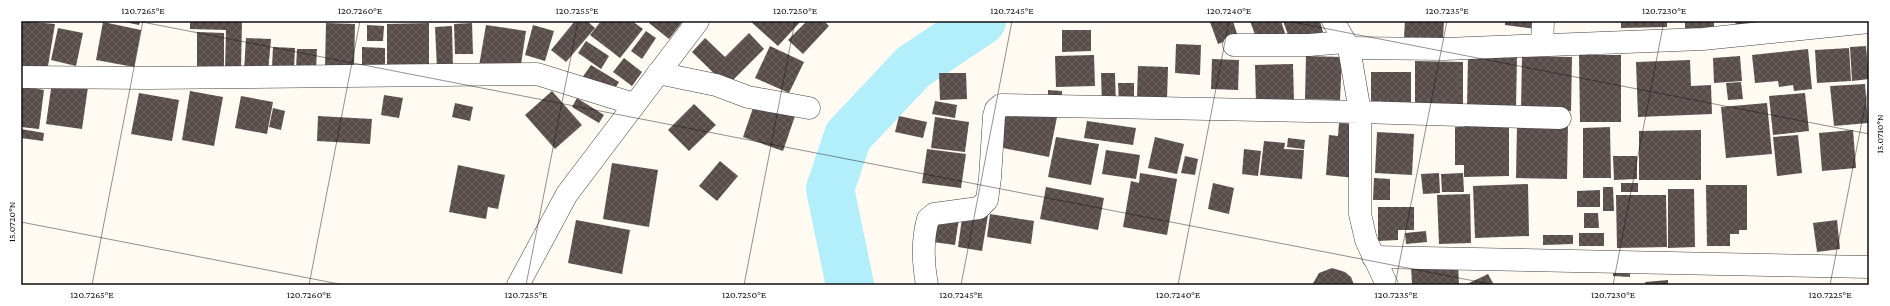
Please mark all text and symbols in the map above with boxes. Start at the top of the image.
text: 120.7265°E [121,5,165,16]
text: 120.7260°E [338,5,383,16]
text: 120.7255°E [555,5,599,16]
text: 120.7250°E [773,5,818,16]
text: 120.7245°E [990,5,1034,16]
text: 120.7240°E [1207,5,1252,16]
text: 120.7235°E [1425,5,1469,16]
text: 120.7230°E [1642,5,1687,16]
text: 15.0710°N [1874,114,1885,154]
text: 15.0720°N [6,201,17,242]
text: 120.7265°E [70,289,114,300]
text: 120.7260°E [287,289,332,300]
text: 120.7255°E [504,289,548,300]
text: 120.7250°E [722,289,767,300]
text: 120.7245°E [939,289,983,300]
text: 120.7240°E [1156,289,1201,300]
text: 120.7235°E [1374,289,1418,300]
text: 120.7230°E [1591,289,1636,300]
text: 120.7225°E [1808,289,1852,300]

